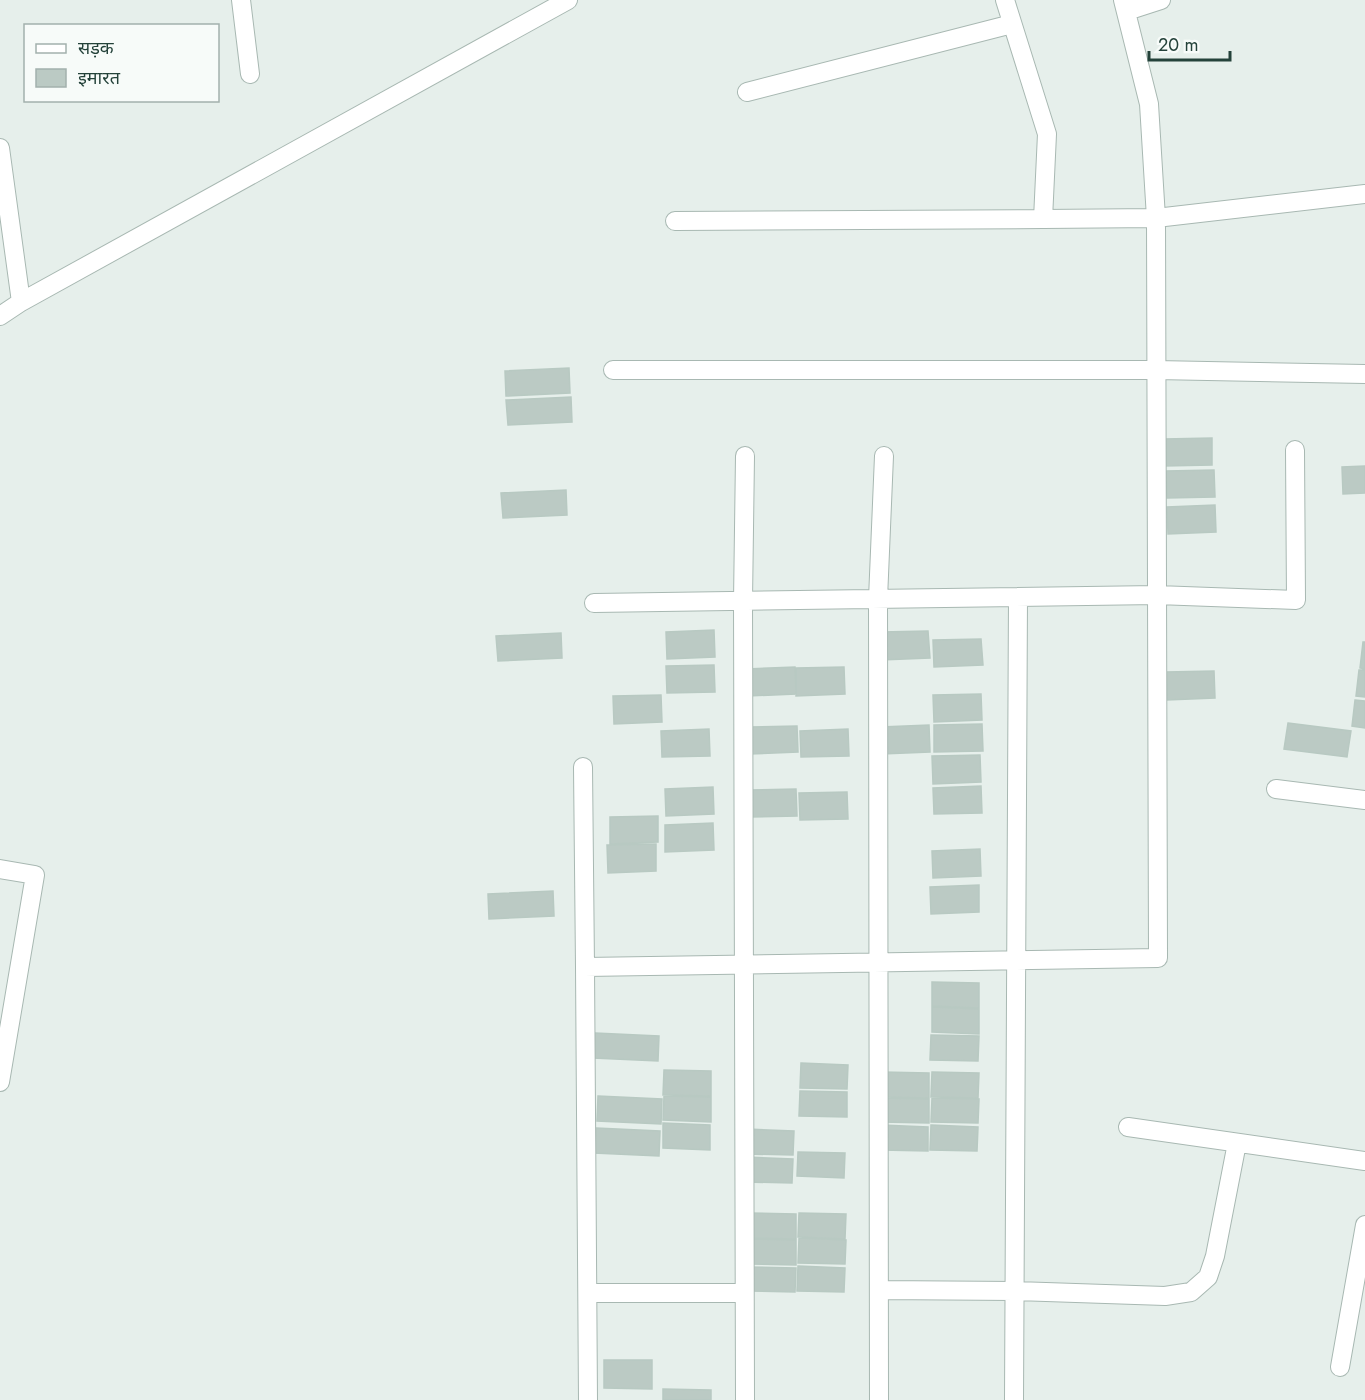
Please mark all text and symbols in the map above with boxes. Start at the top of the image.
legend [24,24,219,102]
scale bar [1149,24,1230,62]
text: 20 m [1158,32,1198,58]
text: सड़क [78,35,115,61]
text: इमारत [78,65,121,91]

